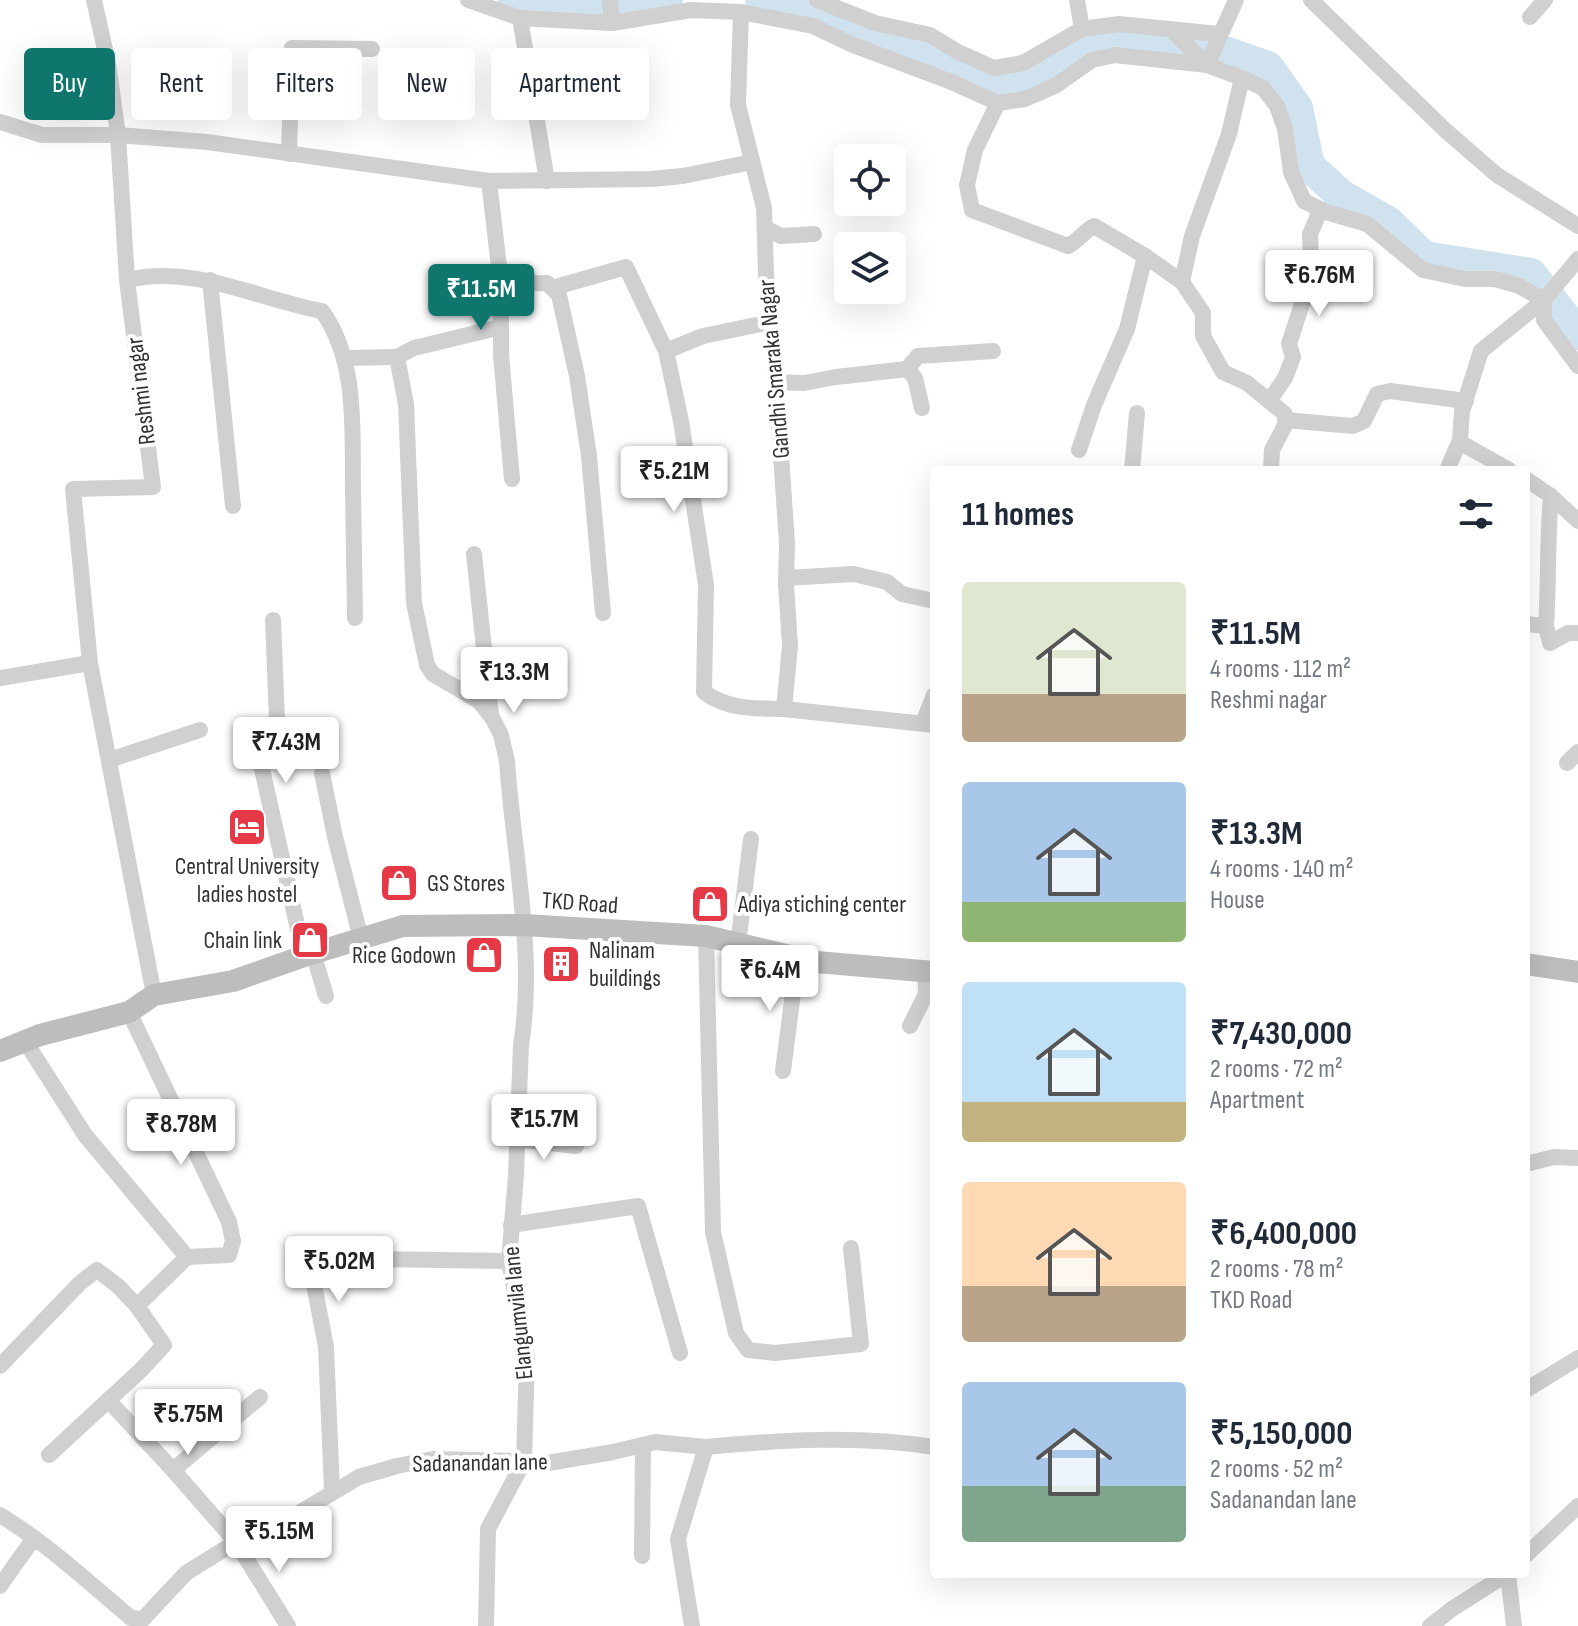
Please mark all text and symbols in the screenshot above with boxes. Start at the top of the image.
chip: Buy [24,48,115,120]
chip: Rent [131,48,232,120]
chip: Filters [248,48,362,120]
chip: New [378,48,475,120]
chip: Apartment [491,48,649,120]
map controls [834,144,906,304]
button: locate [834,144,906,216]
button: layers [834,232,906,304]
pin: ₹6.76M [1254,250,1384,318]
text: ₹6.76M [1283,260,1355,291]
pin: ₹11.5M [416,264,546,332]
text: ₹11.5M [446,274,516,305]
street label: Gandhi Smaraka Nagar [752,278,796,460]
street label: Reshmi nagar [120,336,162,446]
pin: ₹5.21M [609,446,739,514]
text: ₹5.21M [639,456,709,487]
icon: filters [1454,492,1498,536]
text: 11 homes [962,494,1074,535]
text: ₹11.5M [1210,613,1301,654]
icon: home [1026,614,1122,710]
pin: ₹13.3M [449,647,579,715]
text: 4 rooms · 112 m² [1210,654,1351,685]
text: ₹13.3M [479,657,549,688]
text: Reshmi nagar [1210,685,1327,716]
pin: ₹7.43M [221,717,351,785]
text: ₹7.43M [251,727,321,758]
hotel icon: Central University ladies hostel [226,806,268,848]
text: ₹13.3M [1210,813,1302,854]
icon: home [1026,814,1122,910]
place label: Central University ladies hostel [175,852,319,909]
text: 4 rooms · 140 m² [1210,854,1354,885]
shop icon: GS Stores [378,862,420,904]
place label: GS Stores [427,869,505,898]
shop icon: Adiya stiching center [689,883,731,925]
text: House [1210,885,1265,916]
street label: TKD Road [541,886,619,920]
place label: Adiya stiching center [737,890,906,919]
shop icon: Chain link [289,919,331,961]
place label: Chain link [203,926,282,955]
shop icon: Rice Godown [463,934,505,976]
place label: Nalinam buildings [589,936,661,993]
place label: Rice Godown [352,941,456,970]
building icon: Nalinam buildings [540,943,582,985]
pin: ₹6.4M [714,945,826,1013]
text: ₹6.4M [739,955,801,986]
text: ₹7,430,000 [1210,1013,1352,1054]
icon: home [1026,1014,1122,1110]
text: 2 rooms · 72 m² [1210,1054,1343,1085]
text: Apartment [1210,1085,1304,1116]
pin: ₹15.7M [479,1094,609,1162]
pin: ₹8.78M [116,1099,246,1167]
text: ₹15.7M [509,1104,579,1135]
text: ₹8.78M [145,1109,217,1140]
text: ₹6,400,000 [1210,1213,1357,1254]
icon: home [1026,1214,1122,1310]
pin: ₹5.02M [274,1236,404,1304]
street label: Elangumvila lane [497,1245,539,1381]
text: ₹5.02M [303,1246,375,1277]
text: 2 rooms · 78 m² [1210,1254,1344,1285]
text: TKD Road [1210,1285,1292,1316]
pin: ₹5.75M [123,1389,253,1457]
text: ₹5.75M [153,1399,223,1430]
text: ₹5,150,000 [1210,1413,1352,1454]
icon: home [1026,1414,1122,1510]
street label: Sadanandan lane [412,1447,548,1479]
text: 2 rooms · 52 m² [1210,1454,1343,1485]
text: Sadanandan lane [1210,1485,1357,1516]
pin: ₹5.15M [214,1506,344,1574]
text: ₹5.15M [244,1516,314,1547]

